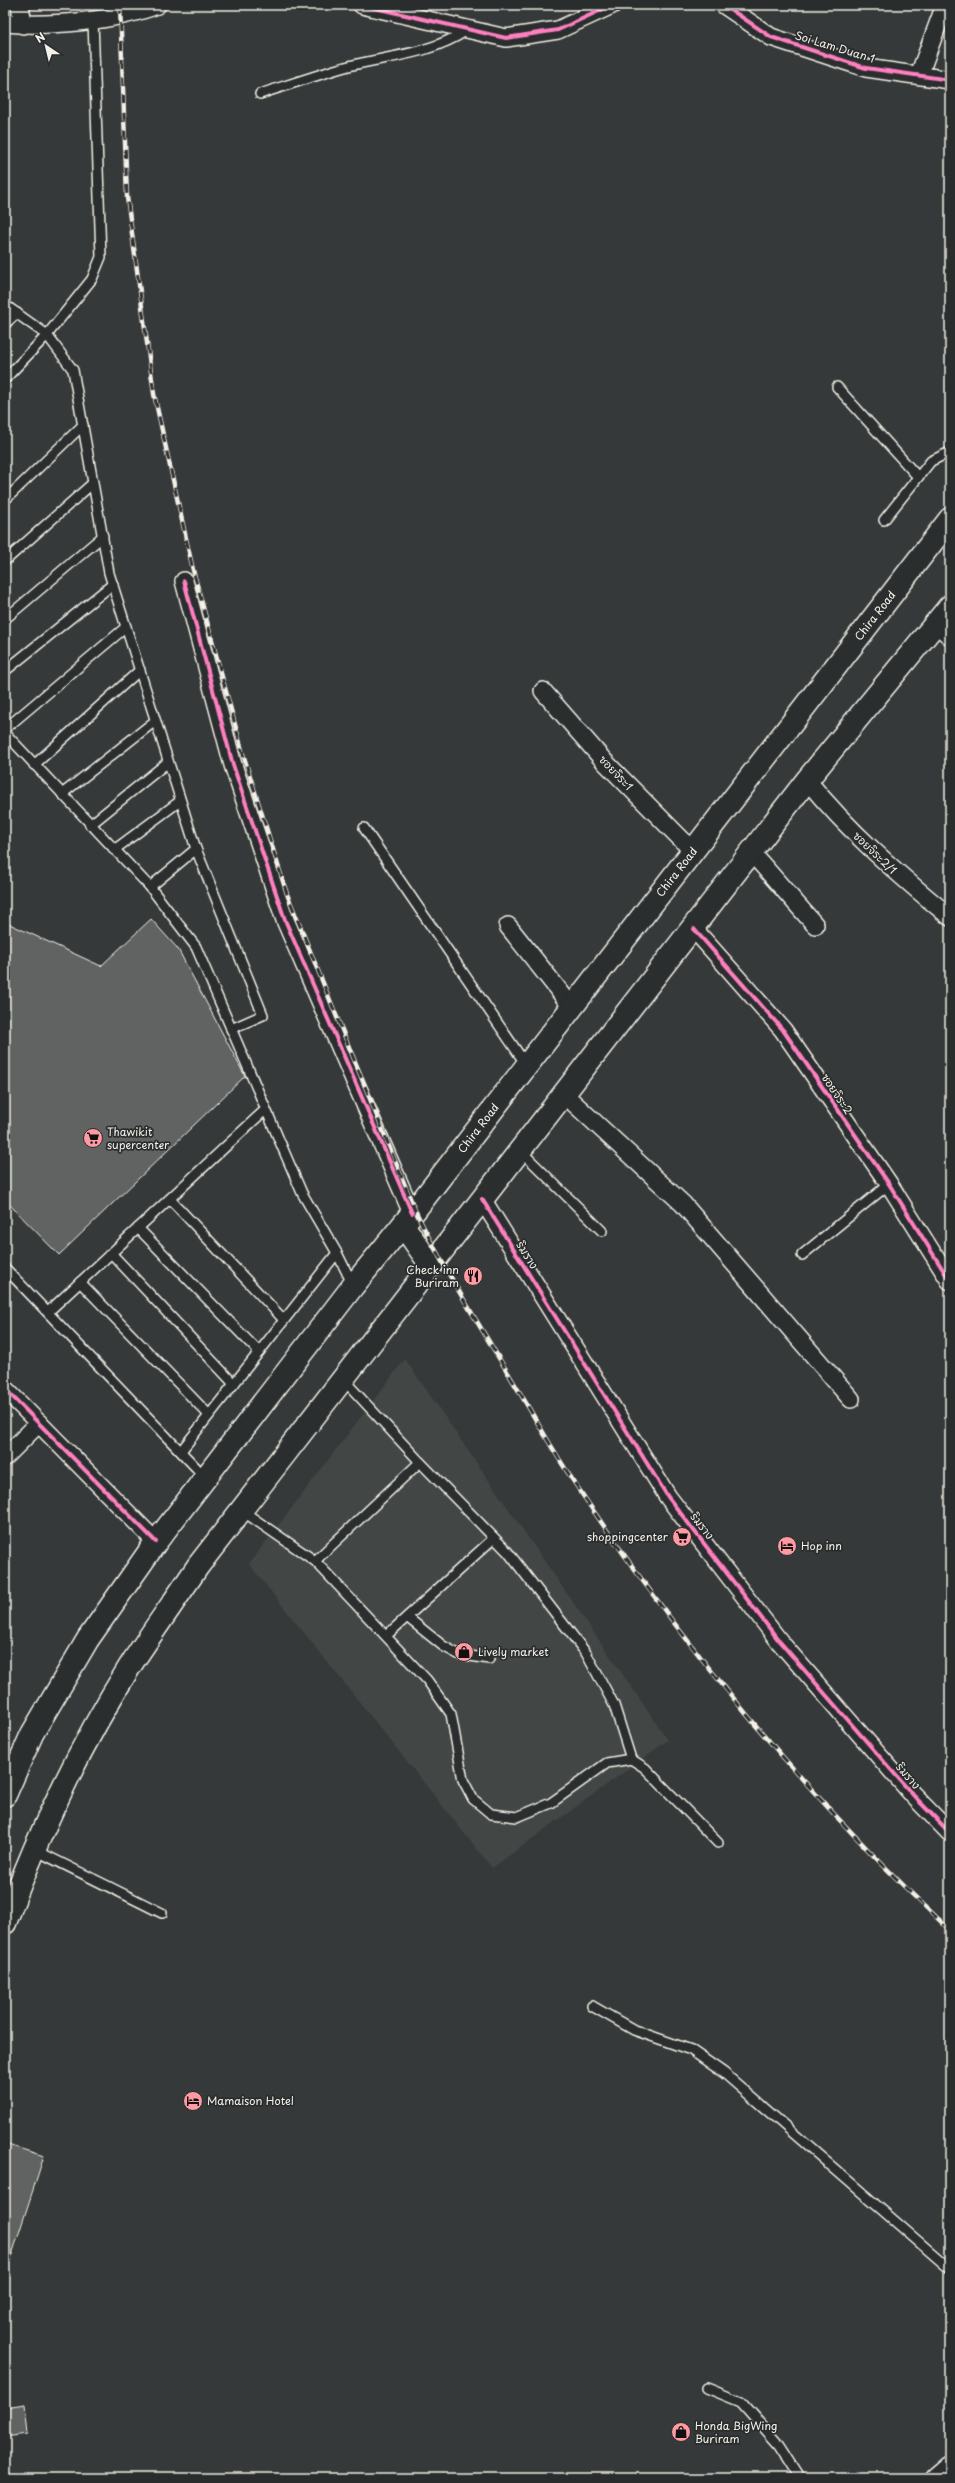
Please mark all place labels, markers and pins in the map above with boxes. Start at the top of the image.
place label: Thawikit supercenter [107,1123,170,1153]
supermarket icon: Thawikit supercenter [82,1127,104,1149]
place label: Check inn Buriram [406,1261,459,1291]
restaurant icon: Check inn Buriram [462,1265,484,1287]
supermarket icon: shoppingcenter [671,1526,693,1548]
place label: shoppingcenter [587,1528,669,1545]
hotel icon: Hop inn [776,1535,798,1557]
place label: Hop inn [801,1537,842,1554]
shop icon: Lively market [453,1641,475,1663]
place label: Lively market [478,1643,549,1660]
hotel icon: Mamaison Hotel [182,2090,204,2112]
place label: Mamaison Hotel [207,2092,294,2109]
place label: Honda BigWing Buriram [695,2417,777,2447]
shop icon: Honda BigWing Buriram [670,2421,692,2443]

